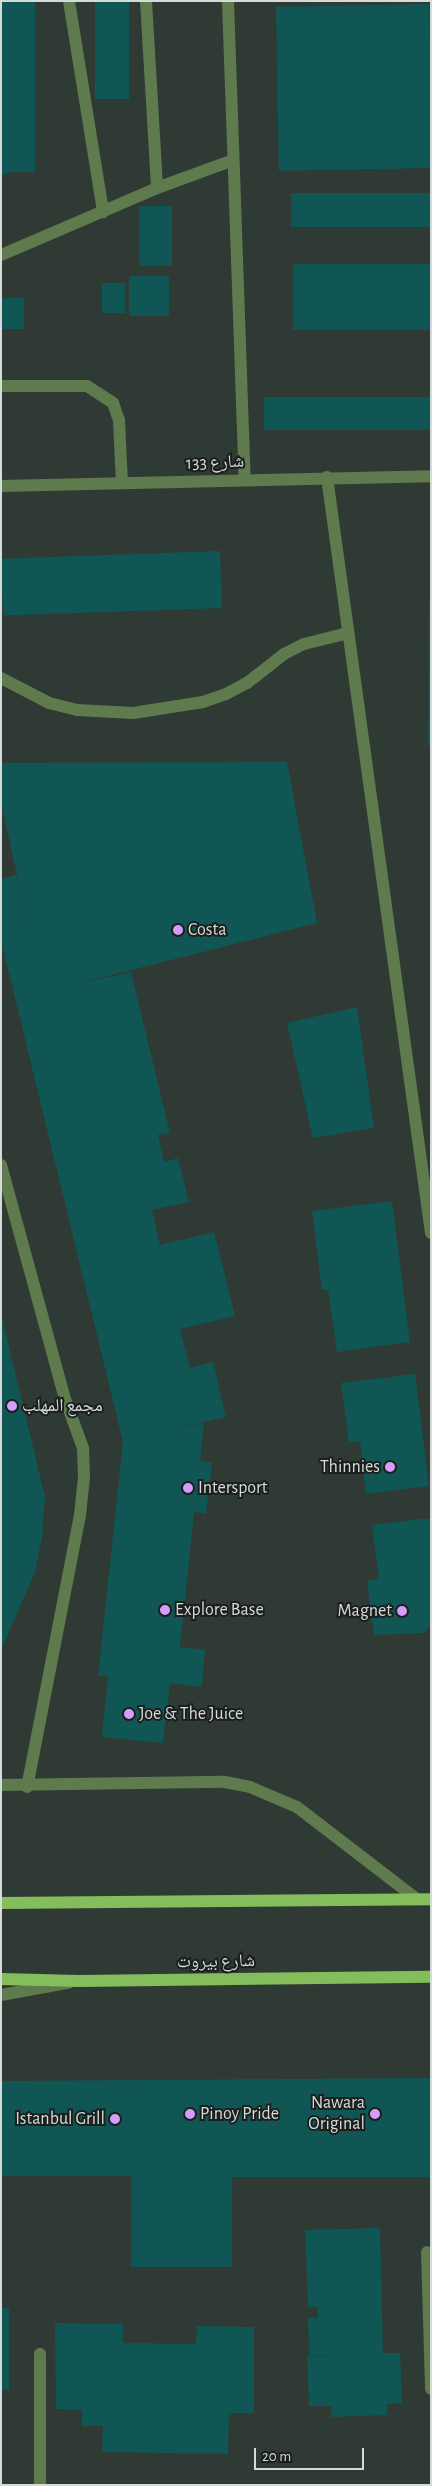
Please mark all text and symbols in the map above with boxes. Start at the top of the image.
street label: شارع 133 [186,451,244,475]
place label: Costa [188,919,227,941]
marker: Costa [172,924,184,936]
place label: مجمع المهلب [22,1395,103,1417]
marker: مجمع المهلب [6,1400,18,1412]
place label: Thinnies [320,1456,380,1478]
marker: Thinnies [384,1461,396,1473]
place label: Intersport [198,1477,268,1499]
marker: Intersport [182,1482,194,1494]
place label: Explore Base [175,1599,264,1621]
place label: Magnet [338,1600,392,1622]
marker: Explore Base [159,1604,171,1616]
marker: Magnet [396,1605,408,1617]
place label: Joe & The Juice [139,1703,243,1725]
marker: Joe & The Juice [123,1708,135,1720]
street label: شارع بيروت [177,1951,255,1973]
place label: Nawara Original [308,2093,365,2136]
place label: Pinoy Pride [200,2103,279,2125]
place label: Istanbul Grill [15,2108,105,2130]
marker: Pinoy Pride [184,2108,196,2120]
marker: Nawara Original [369,2108,381,2120]
marker: Istanbul Grill [109,2113,121,2125]
scale bar [257,2438,367,2470]
text: 20 m [262,2449,291,2464]

